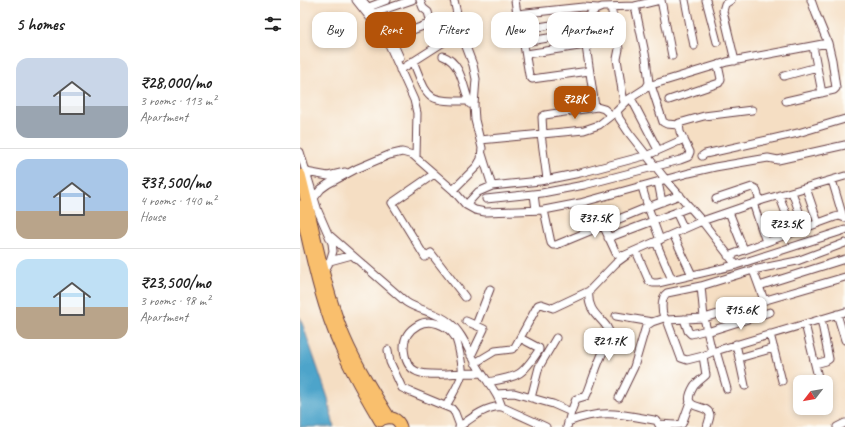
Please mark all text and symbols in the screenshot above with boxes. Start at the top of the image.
chip: Buy [312,12,357,48]
chip: Rent [365,12,416,48]
chip: Filters [424,12,483,48]
chip: New [491,12,539,48]
chip: Apartment [547,12,626,48]
icon: filters [262,13,284,35]
text: 5 homes [16,14,64,35]
text: ₹28,000/mo [140,72,211,93]
icon: home [48,74,96,122]
pin: ₹28K [551,86,599,120]
text: ₹28K [563,91,587,107]
text: 3 rooms · 113 m² [140,93,216,109]
text: Apartment [140,109,188,125]
text: ₹37,500/mo [140,172,211,193]
icon: home [48,175,96,223]
text: 4 rooms · 140 m² [140,193,216,209]
pin: ₹37.5K [562,205,628,239]
text: House [140,209,165,225]
text: ₹37.5K [579,210,611,226]
pin: ₹23.5K [753,211,819,245]
text: ₹23.5K [770,216,802,232]
text: ₹23,500/mo [140,272,211,293]
icon: home [48,275,96,323]
text: 3 rooms · 98 m² [140,293,210,309]
pin: ₹15.6K [708,297,774,331]
text: ₹15.6K [725,302,757,318]
text: Apartment [140,309,188,325]
pin: ₹21.7K [576,328,642,362]
text: ₹21.7K [593,333,625,349]
north arrow [793,375,833,415]
map controls [793,375,833,415]

